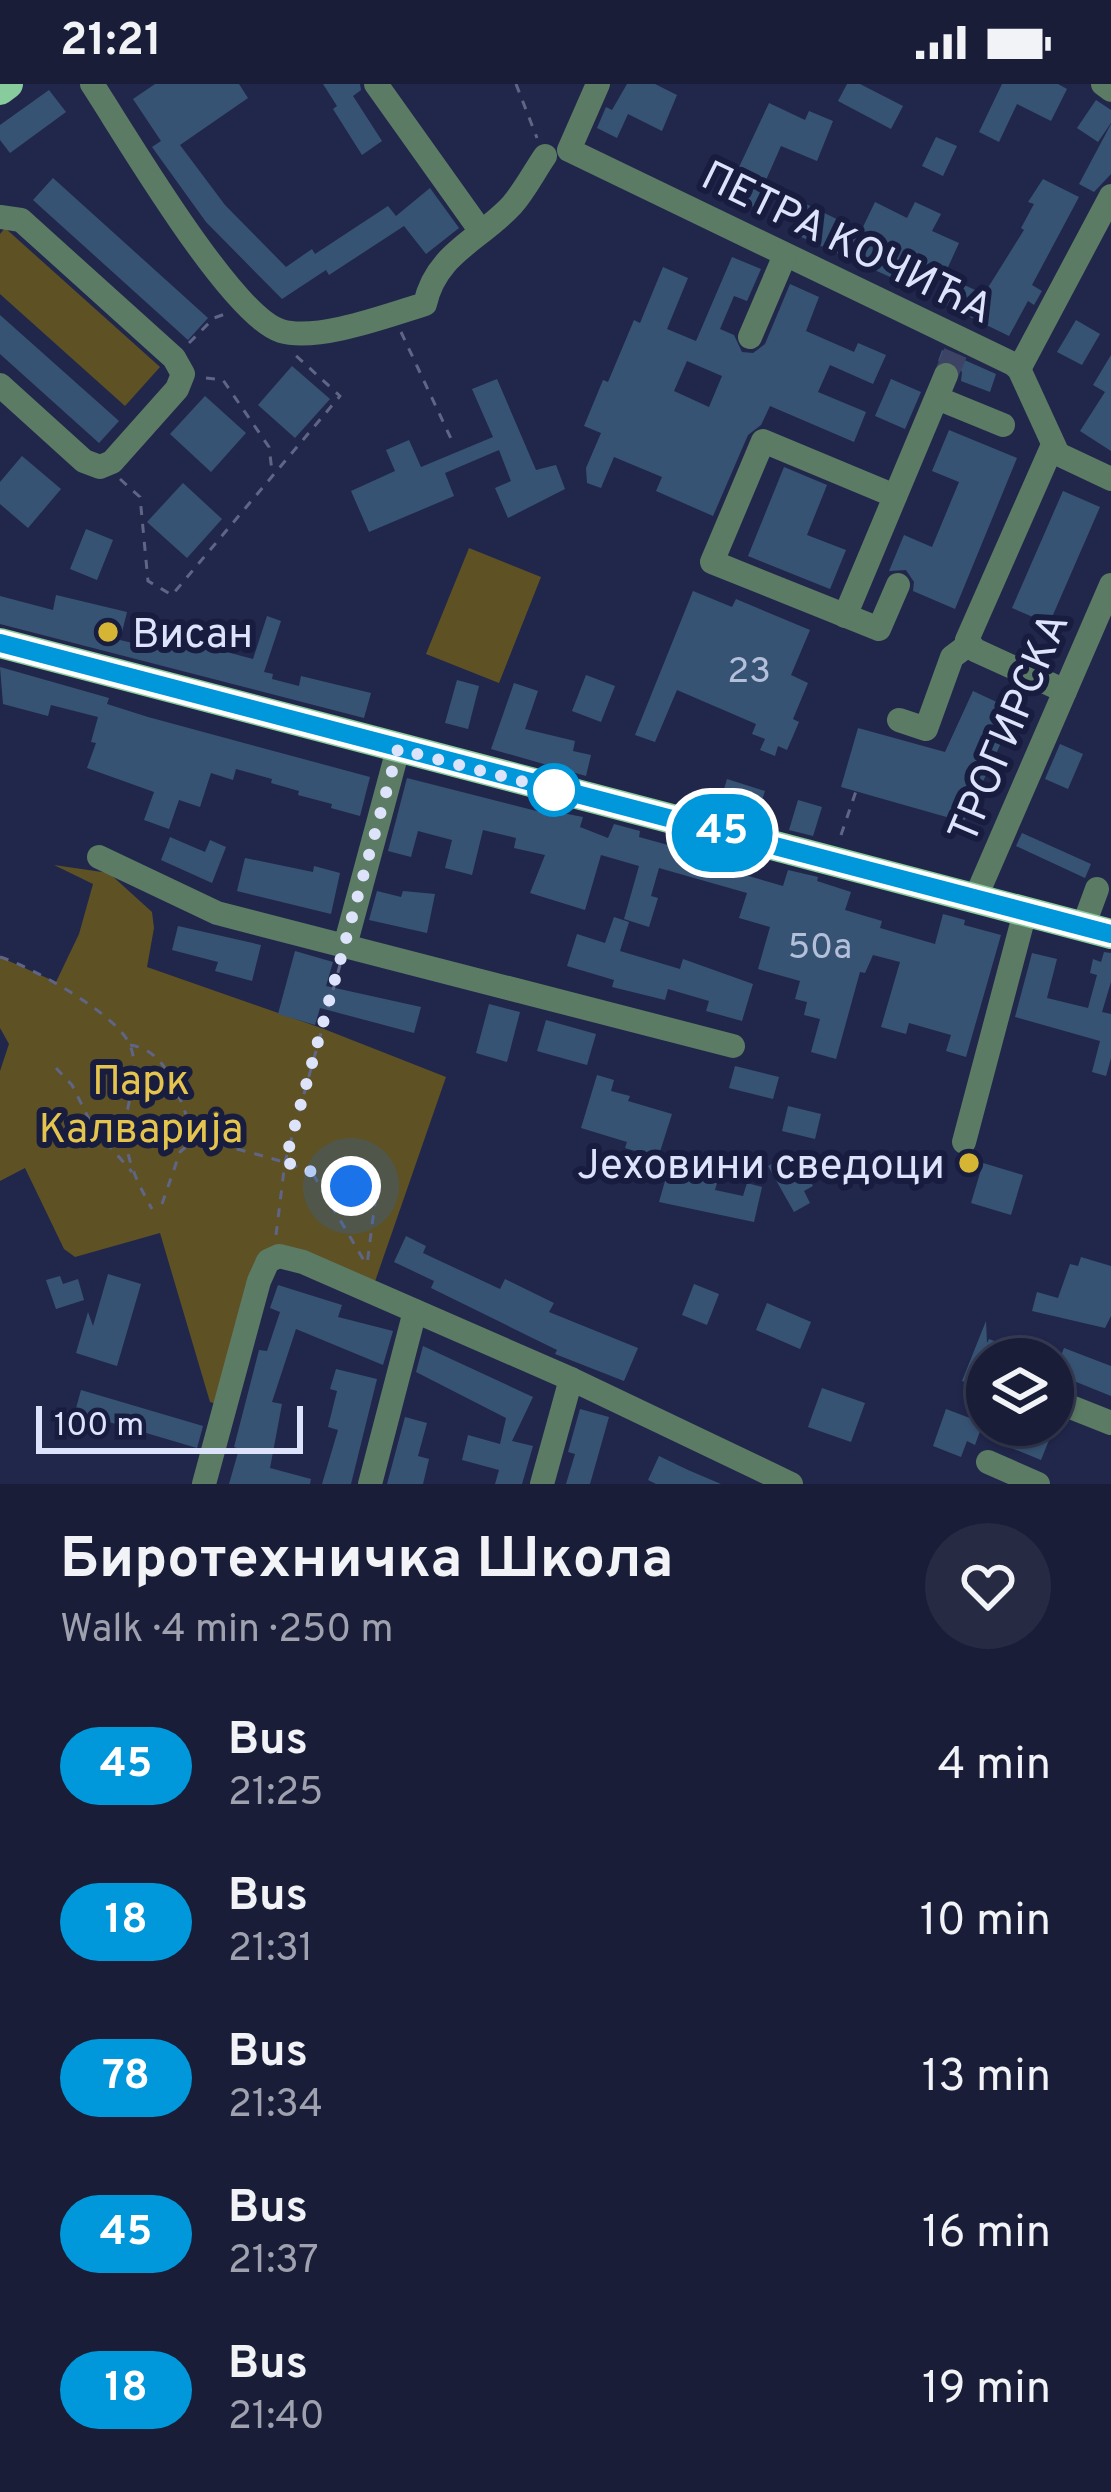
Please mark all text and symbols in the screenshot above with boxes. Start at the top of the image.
text: 21:21 [60,14,162,71]
street label: ПЕТРА КОЧИЋА [692,152,1000,338]
street label: ТРОГИРСКА [939,606,1083,852]
place label: Висан [132,610,253,663]
marker: Висан [95,619,121,645]
house number: 23 [727,650,771,696]
unlabelled marker [529,765,579,815]
line badge: 45 [668,794,776,872]
text: 45 [696,806,748,859]
house number: 50a [788,926,852,972]
park label: Парк Калварија [39,1057,243,1158]
place label: Јеховини сведоци [577,1141,945,1194]
marker: Јеховини сведоци [956,1150,982,1176]
your location [321,1156,381,1216]
map controls [966,1338,1074,1446]
button: layers [966,1338,1074,1446]
scale bar [36,1400,303,1453]
text: 100 m [54,1406,144,1448]
button: heart [925,1523,1051,1649]
text: Биротехничка Школа [60,1526,673,1598]
text: Walk · 4 min · 250 m [60,1607,393,1656]
text: Bus [228,1713,308,1770]
text: 4 min [938,1738,1051,1795]
text: 45 [100,1739,152,1792]
text: 21:25 [228,1770,323,1819]
text: Bus [228,1869,308,1926]
text: 10 min [920,1894,1051,1951]
text: 18 [104,1895,148,1948]
text: 21:31 [228,1926,313,1975]
text: Bus [228,2025,308,2082]
text: 13 min [922,2050,1051,2107]
text: 78 [102,2051,150,2104]
text: 21:34 [228,2082,323,2131]
text: Bus [228,2181,308,2238]
text: 16 min [922,2206,1051,2263]
text: 45 [100,2207,152,2260]
text: 21:37 [228,2238,319,2287]
text: Bus [228,2337,308,2394]
text: 19 min [922,2362,1051,2419]
text: 18 [104,2363,148,2416]
text: 21:40 [228,2394,324,2443]

